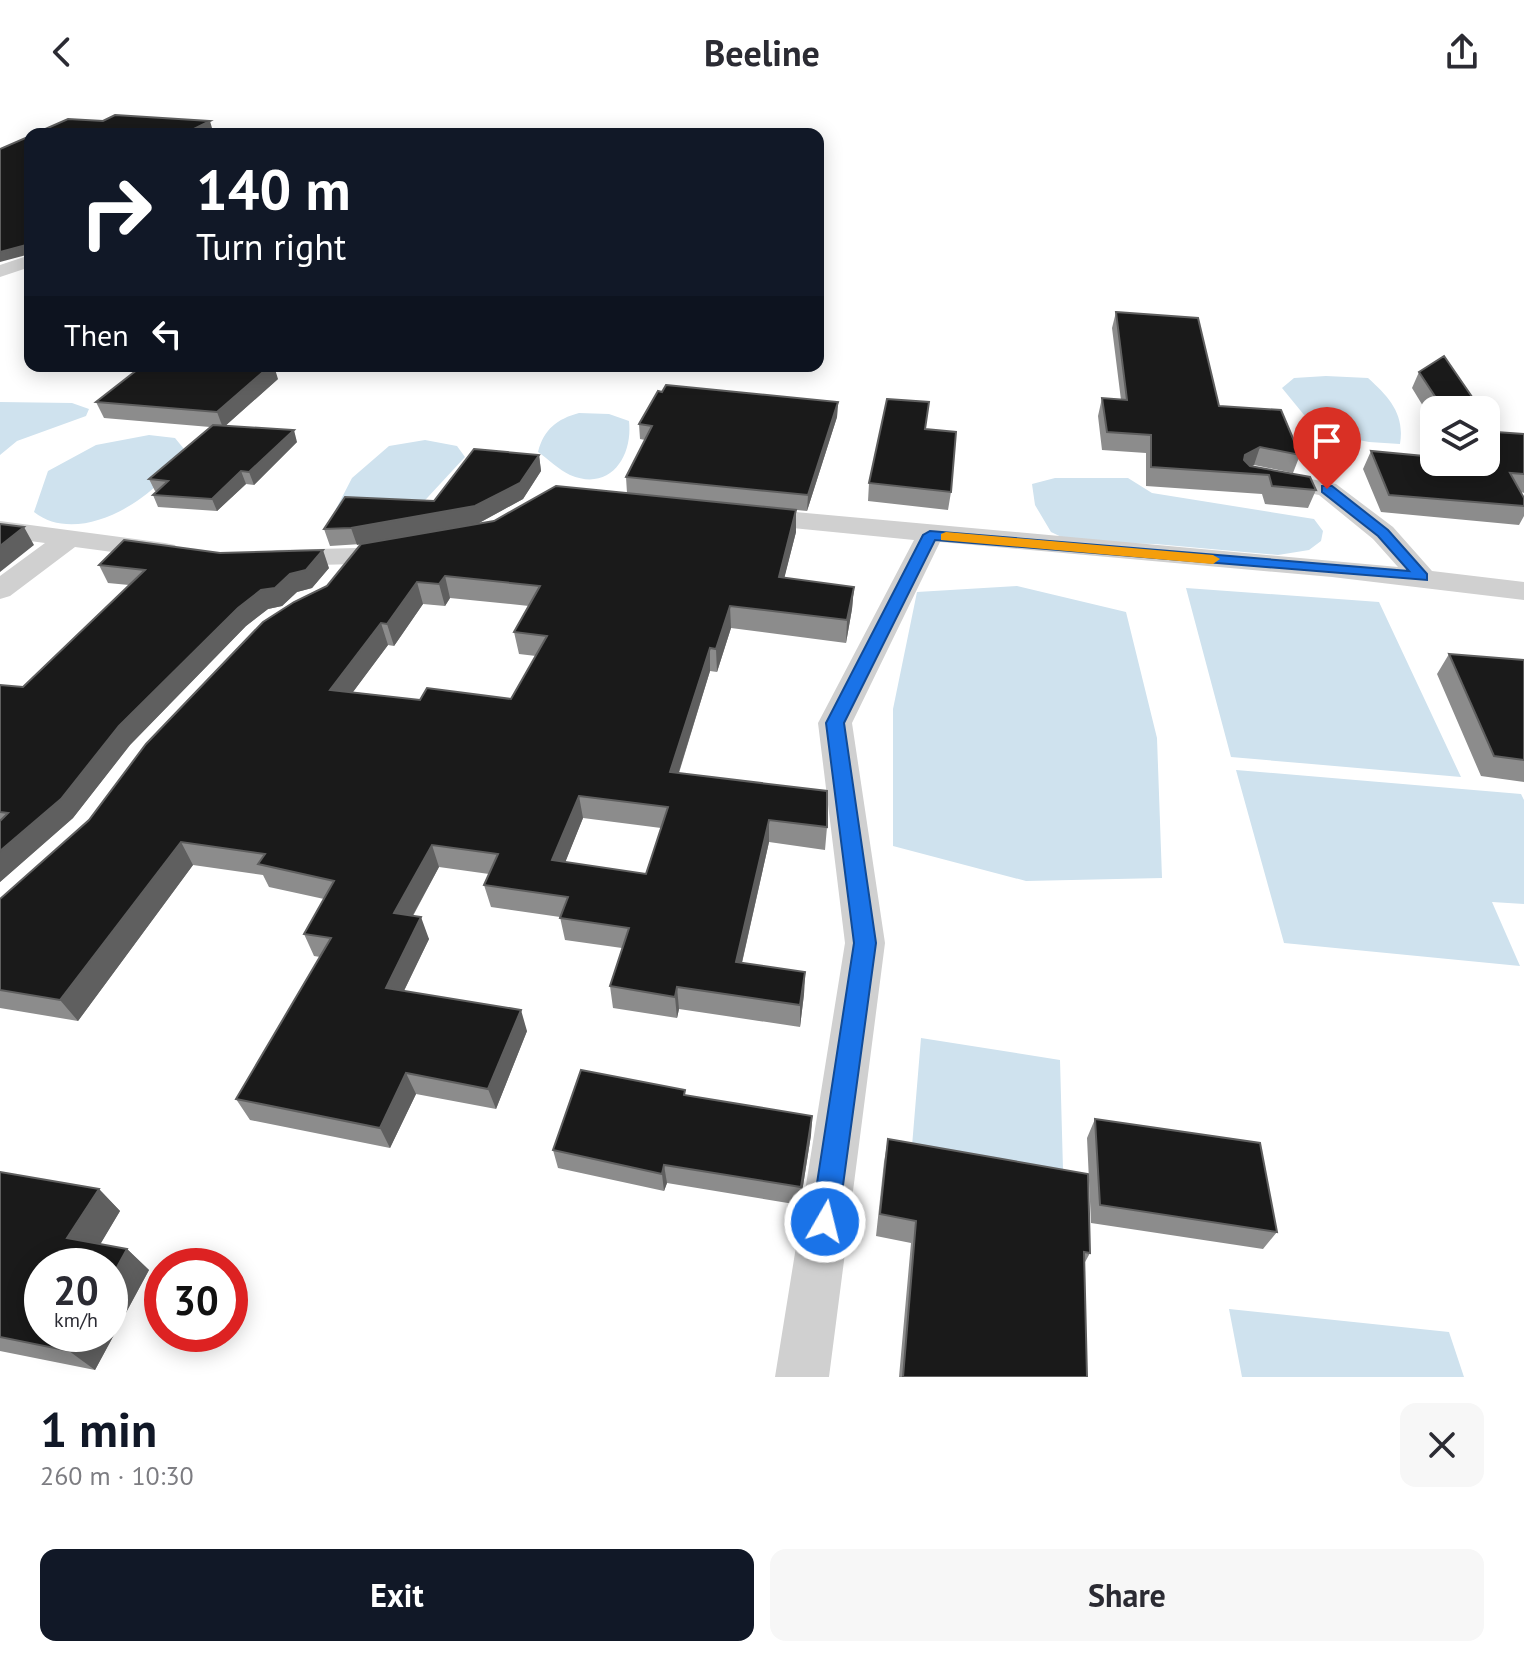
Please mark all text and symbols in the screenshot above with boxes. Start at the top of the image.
text: Beeline [704,29,820,76]
icon: back [40,30,84,74]
icon: share [1440,30,1484,74]
text: 140 m [196,153,351,225]
icon: right [64,160,168,264]
text: Turn right [196,223,346,270]
icon: left [145,312,189,356]
text: Then [64,315,129,354]
map controls [1420,396,1500,476]
button: layers [1420,396,1500,476]
pin [1293,407,1361,489]
icon: arrive [1305,419,1349,463]
position arrow [783,1180,867,1264]
speed limit sign: 30 [144,1248,248,1352]
text: 20 [53,1264,99,1316]
text: km/h [54,1307,98,1333]
text: 1 min [40,1398,157,1460]
button: close [1400,1403,1484,1487]
text: 260 m · 10:30 [40,1459,194,1492]
button: Exit [40,1549,754,1641]
button: Share [770,1549,1484,1641]

